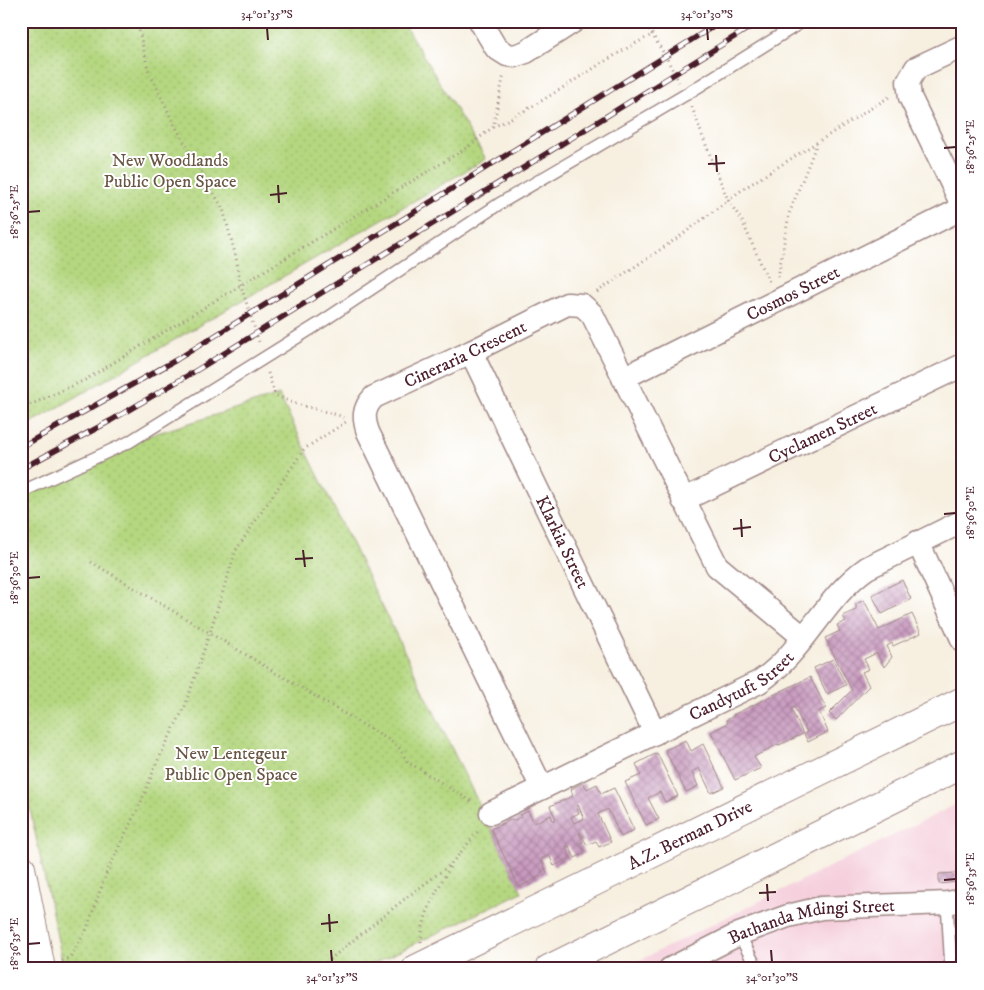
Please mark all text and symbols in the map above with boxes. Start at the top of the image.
text: 34°01'35"S [241,7,293,22]
text: 34°01'30"S [681,7,733,22]
text: 18°36'25"E [963,119,978,174]
park label: New Woodlands Public Open Space [104,150,236,193]
text: 18°36'25"E [7,184,22,239]
street label: Cosmos Street [743,261,844,326]
street label: Cineraria Crescent [401,316,530,393]
street label: Cyclamen Street [765,398,881,469]
text: 18°36'30"E [963,486,978,540]
street label: Klarkia Street [530,493,594,592]
text: 18°36'30"E [7,551,22,605]
street label: Candytuft Street [686,647,799,726]
park label: New Lentegeur Public Open Space [165,743,297,786]
street label: A.Z. Berman Drive [624,796,756,875]
text: 18°36'35"E [963,852,978,905]
street label: Bathanda Mdingi Street [725,895,896,950]
text: 18°36'35"E [7,917,22,970]
text: 34°01'35"S [306,970,358,985]
text: 34°01'30"S [746,970,798,985]

